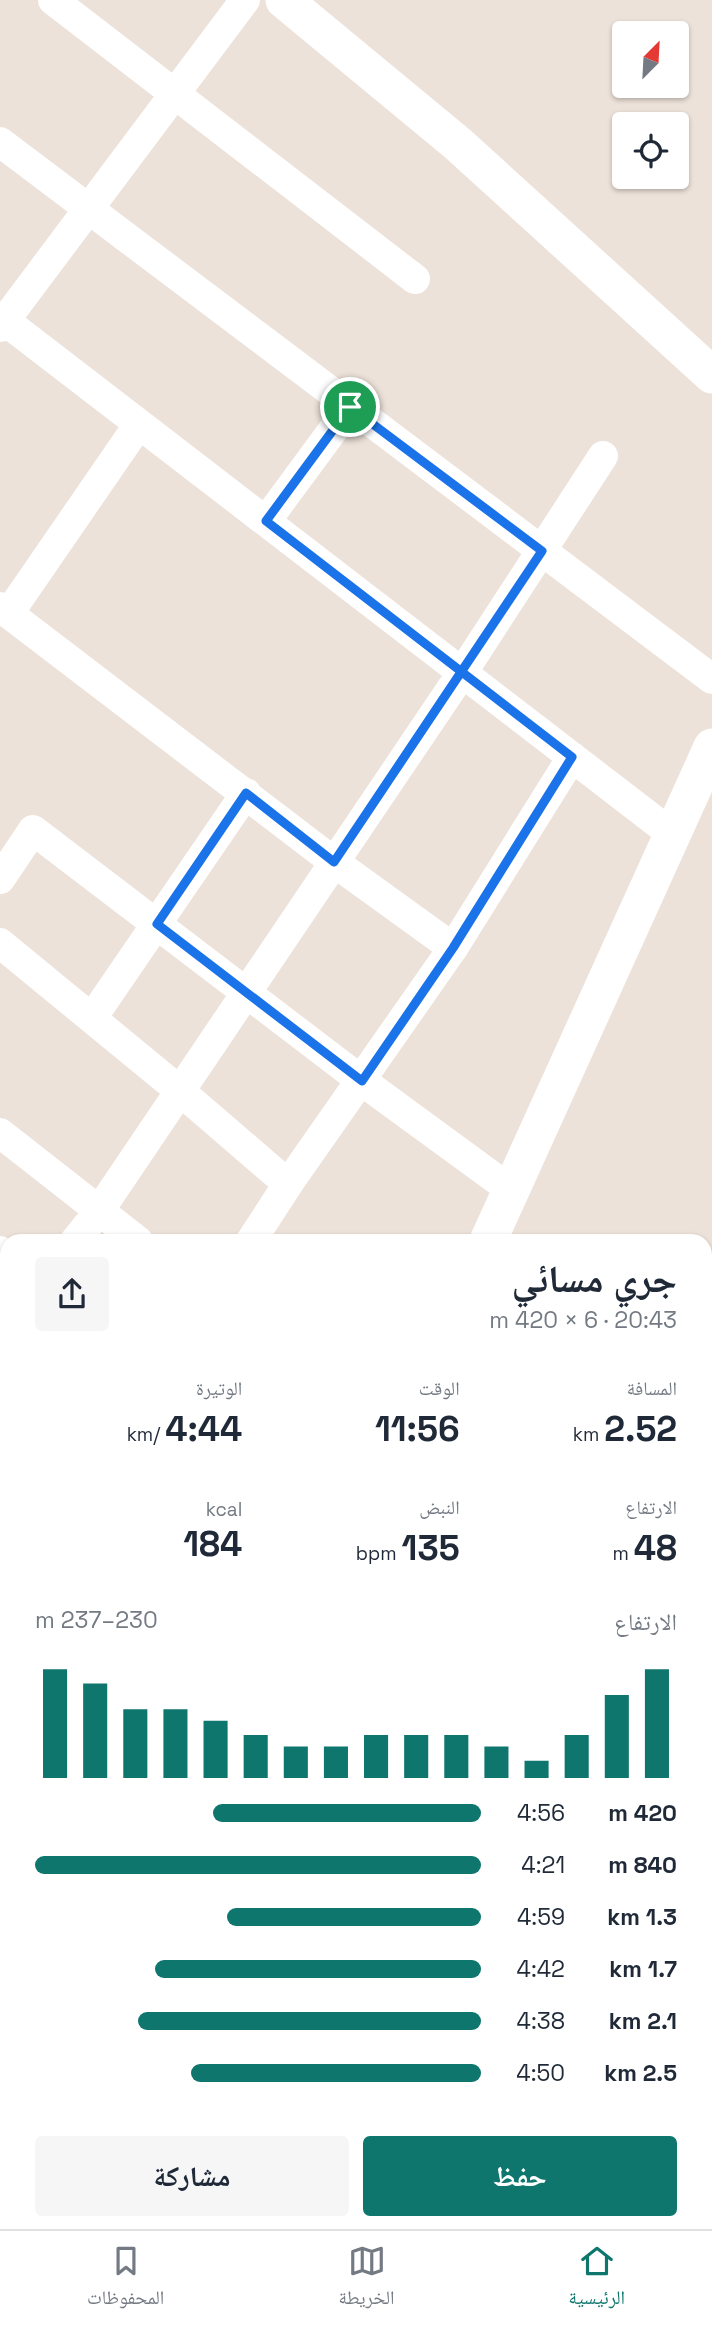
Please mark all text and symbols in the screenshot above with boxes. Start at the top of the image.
north arrow [612,21,690,98]
map controls [612,21,689,189]
button: locate [612,112,689,189]
pin [320,377,380,437]
icon: arrive [331,388,369,426]
text: جري مسائي [511,1255,677,1303]
button: share [35,1257,109,1331]
text: 20:43 · 6 × 420 m [489,1305,677,1335]
text: الوتيرة [196,1376,242,1401]
text: الوقت [419,1376,460,1401]
text: المسافة [627,1376,677,1401]
text: 4:44 [165,1407,242,1451]
text: 11:56 [375,1407,460,1451]
text: 2.52 [604,1407,677,1451]
text: /km [127,1422,165,1447]
text: km [573,1422,604,1447]
text: النبض [419,1495,460,1520]
text: الارتفاع [625,1495,677,1520]
text: kcal [206,1497,242,1522]
text: 184 [183,1522,242,1566]
text: 135 [402,1526,460,1570]
text: 48 [634,1526,677,1570]
text: bpm [356,1541,402,1566]
text: m [613,1541,634,1566]
text: 230–237 m [35,1605,158,1635]
text: الارتفاع [614,1607,677,1637]
text: 4:56 [517,1798,565,1828]
text: 420 m [608,1798,677,1828]
text: 4:21 [521,1850,565,1880]
text: 840 m [608,1850,677,1880]
text: 4:59 [517,1902,565,1932]
text: 1.3 km [607,1902,677,1932]
text: 4:42 [517,1954,565,1984]
text: 1.7 km [609,1954,677,1984]
text: 4:38 [517,2006,565,2036]
text: 2.1 km [609,2006,677,2036]
text: 4:50 [516,2058,565,2088]
text: 2.5 km [604,2058,677,2088]
button: مشاركة [35,2136,349,2216]
button: حفظ [363,2136,677,2216]
tab: المحفوظات [87,2242,164,2316]
tab: الخريطة [339,2242,394,2316]
tab: الرئيسية [569,2242,625,2316]

